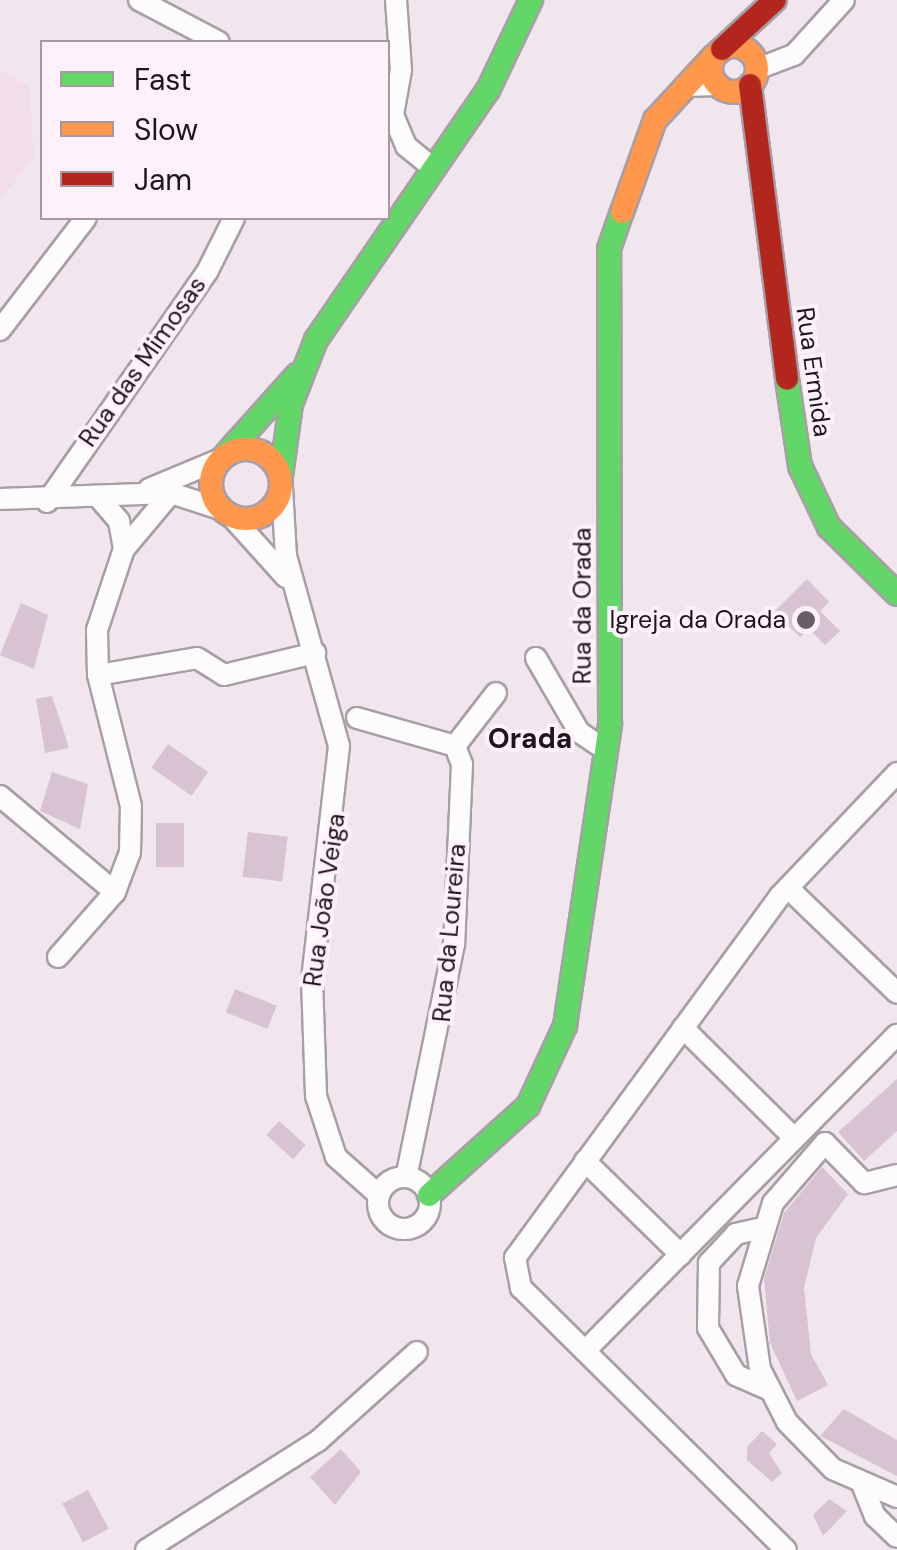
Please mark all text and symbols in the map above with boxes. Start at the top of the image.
legend [40,40,390,220]
text: Fast [134,60,192,99]
text: Slow [134,110,198,149]
text: Jam [134,160,192,199]
street label: Rua das Mimosas [73,271,213,453]
street label: Rua Ermida [789,305,837,439]
street label: Rua da Orada [568,528,598,684]
place label: Igreja da Orada [610,605,786,635]
marker: Igreja da Orada [795,609,817,631]
district label: Orada [488,722,572,756]
street label: Rua João Veiga [298,811,352,989]
street label: Rua da Loureira [427,843,473,1023]

